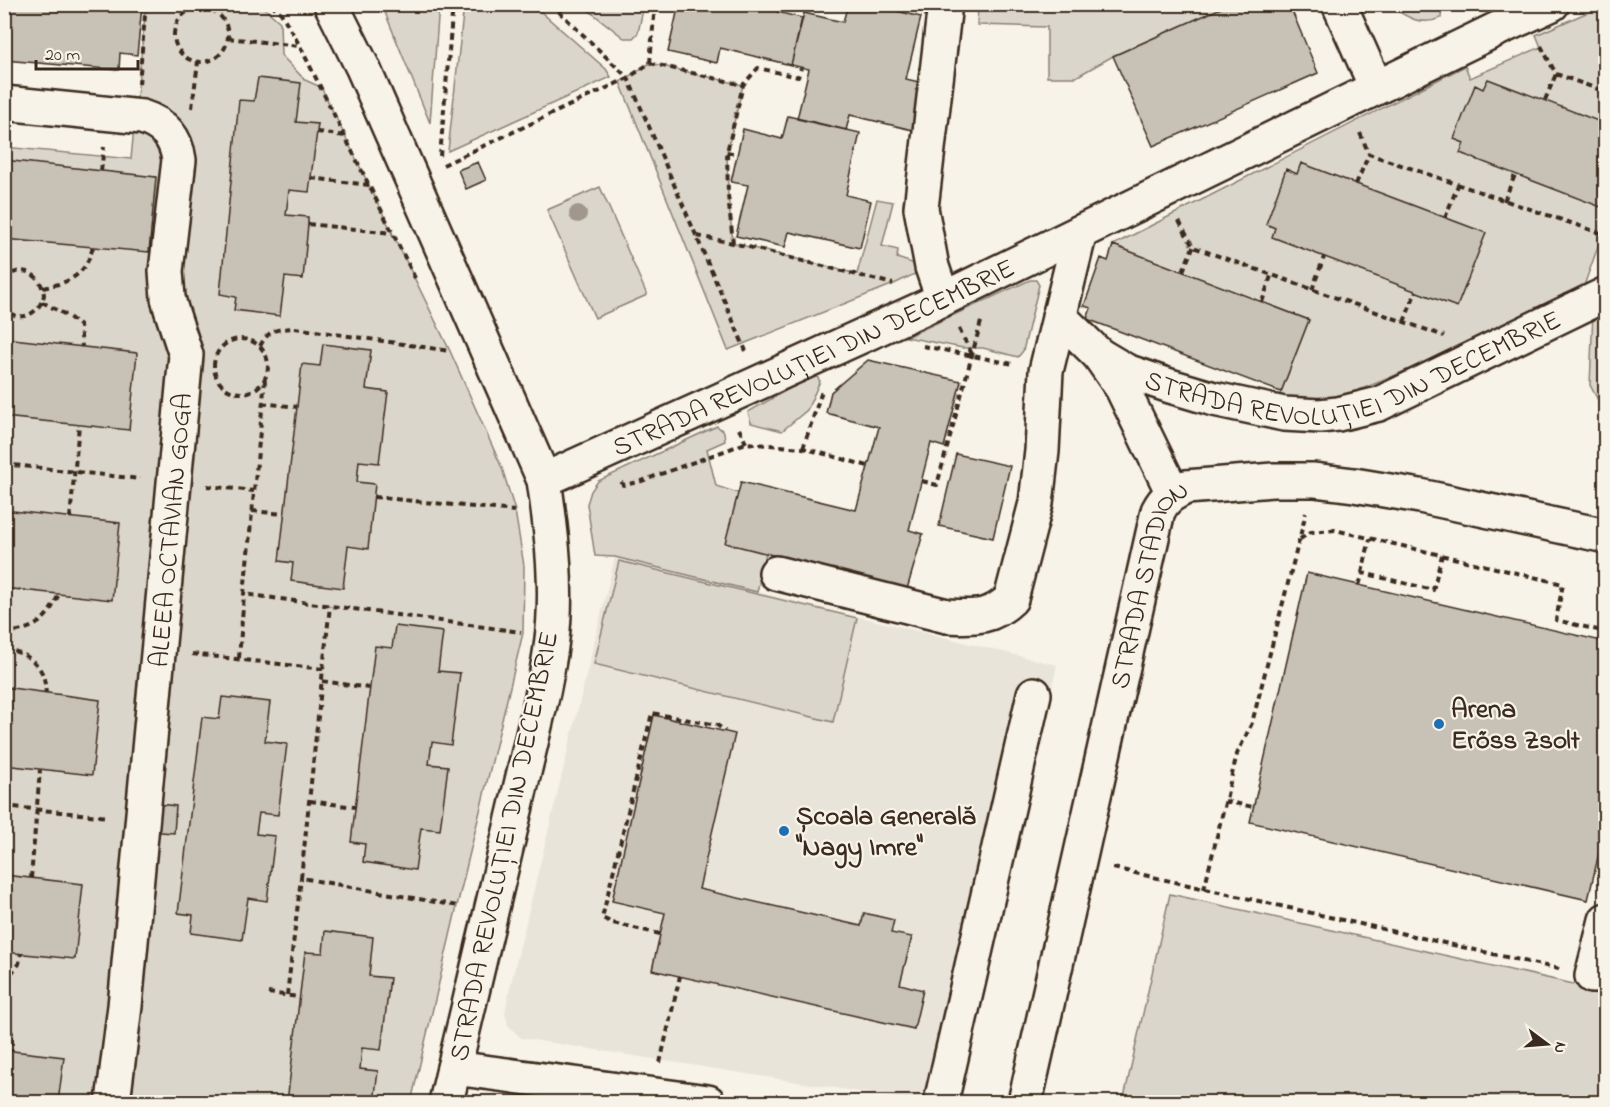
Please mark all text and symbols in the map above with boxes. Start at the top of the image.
scale bar [36,33,138,71]
text: 20 m [45,43,80,69]
street label: STRADA REVOLUȚIEI DIN DECEMBRIE [607,250,1022,468]
street label: STRADA REVOLUȚIEI DIN DECEMBRIE [1139,302,1568,438]
street label: ALEEA OCTAVIAN GOGA [141,391,204,669]
street label: STRADA STADION [1102,472,1196,693]
street label: STRADA REVOLUȚIEI DIN DECEMBRIE [441,628,570,1065]
place label: Arena Erőss Zsolt [1451,691,1581,761]
marker: Arena Erőss Zsolt [1432,717,1446,731]
place label: Școala Generală "Nagy Imre" [795,798,976,869]
marker: Școala Generală "Nagy Imre" [777,824,791,838]
north arrow [1517,1014,1577,1074]
text: N [1546,1039,1573,1056]

